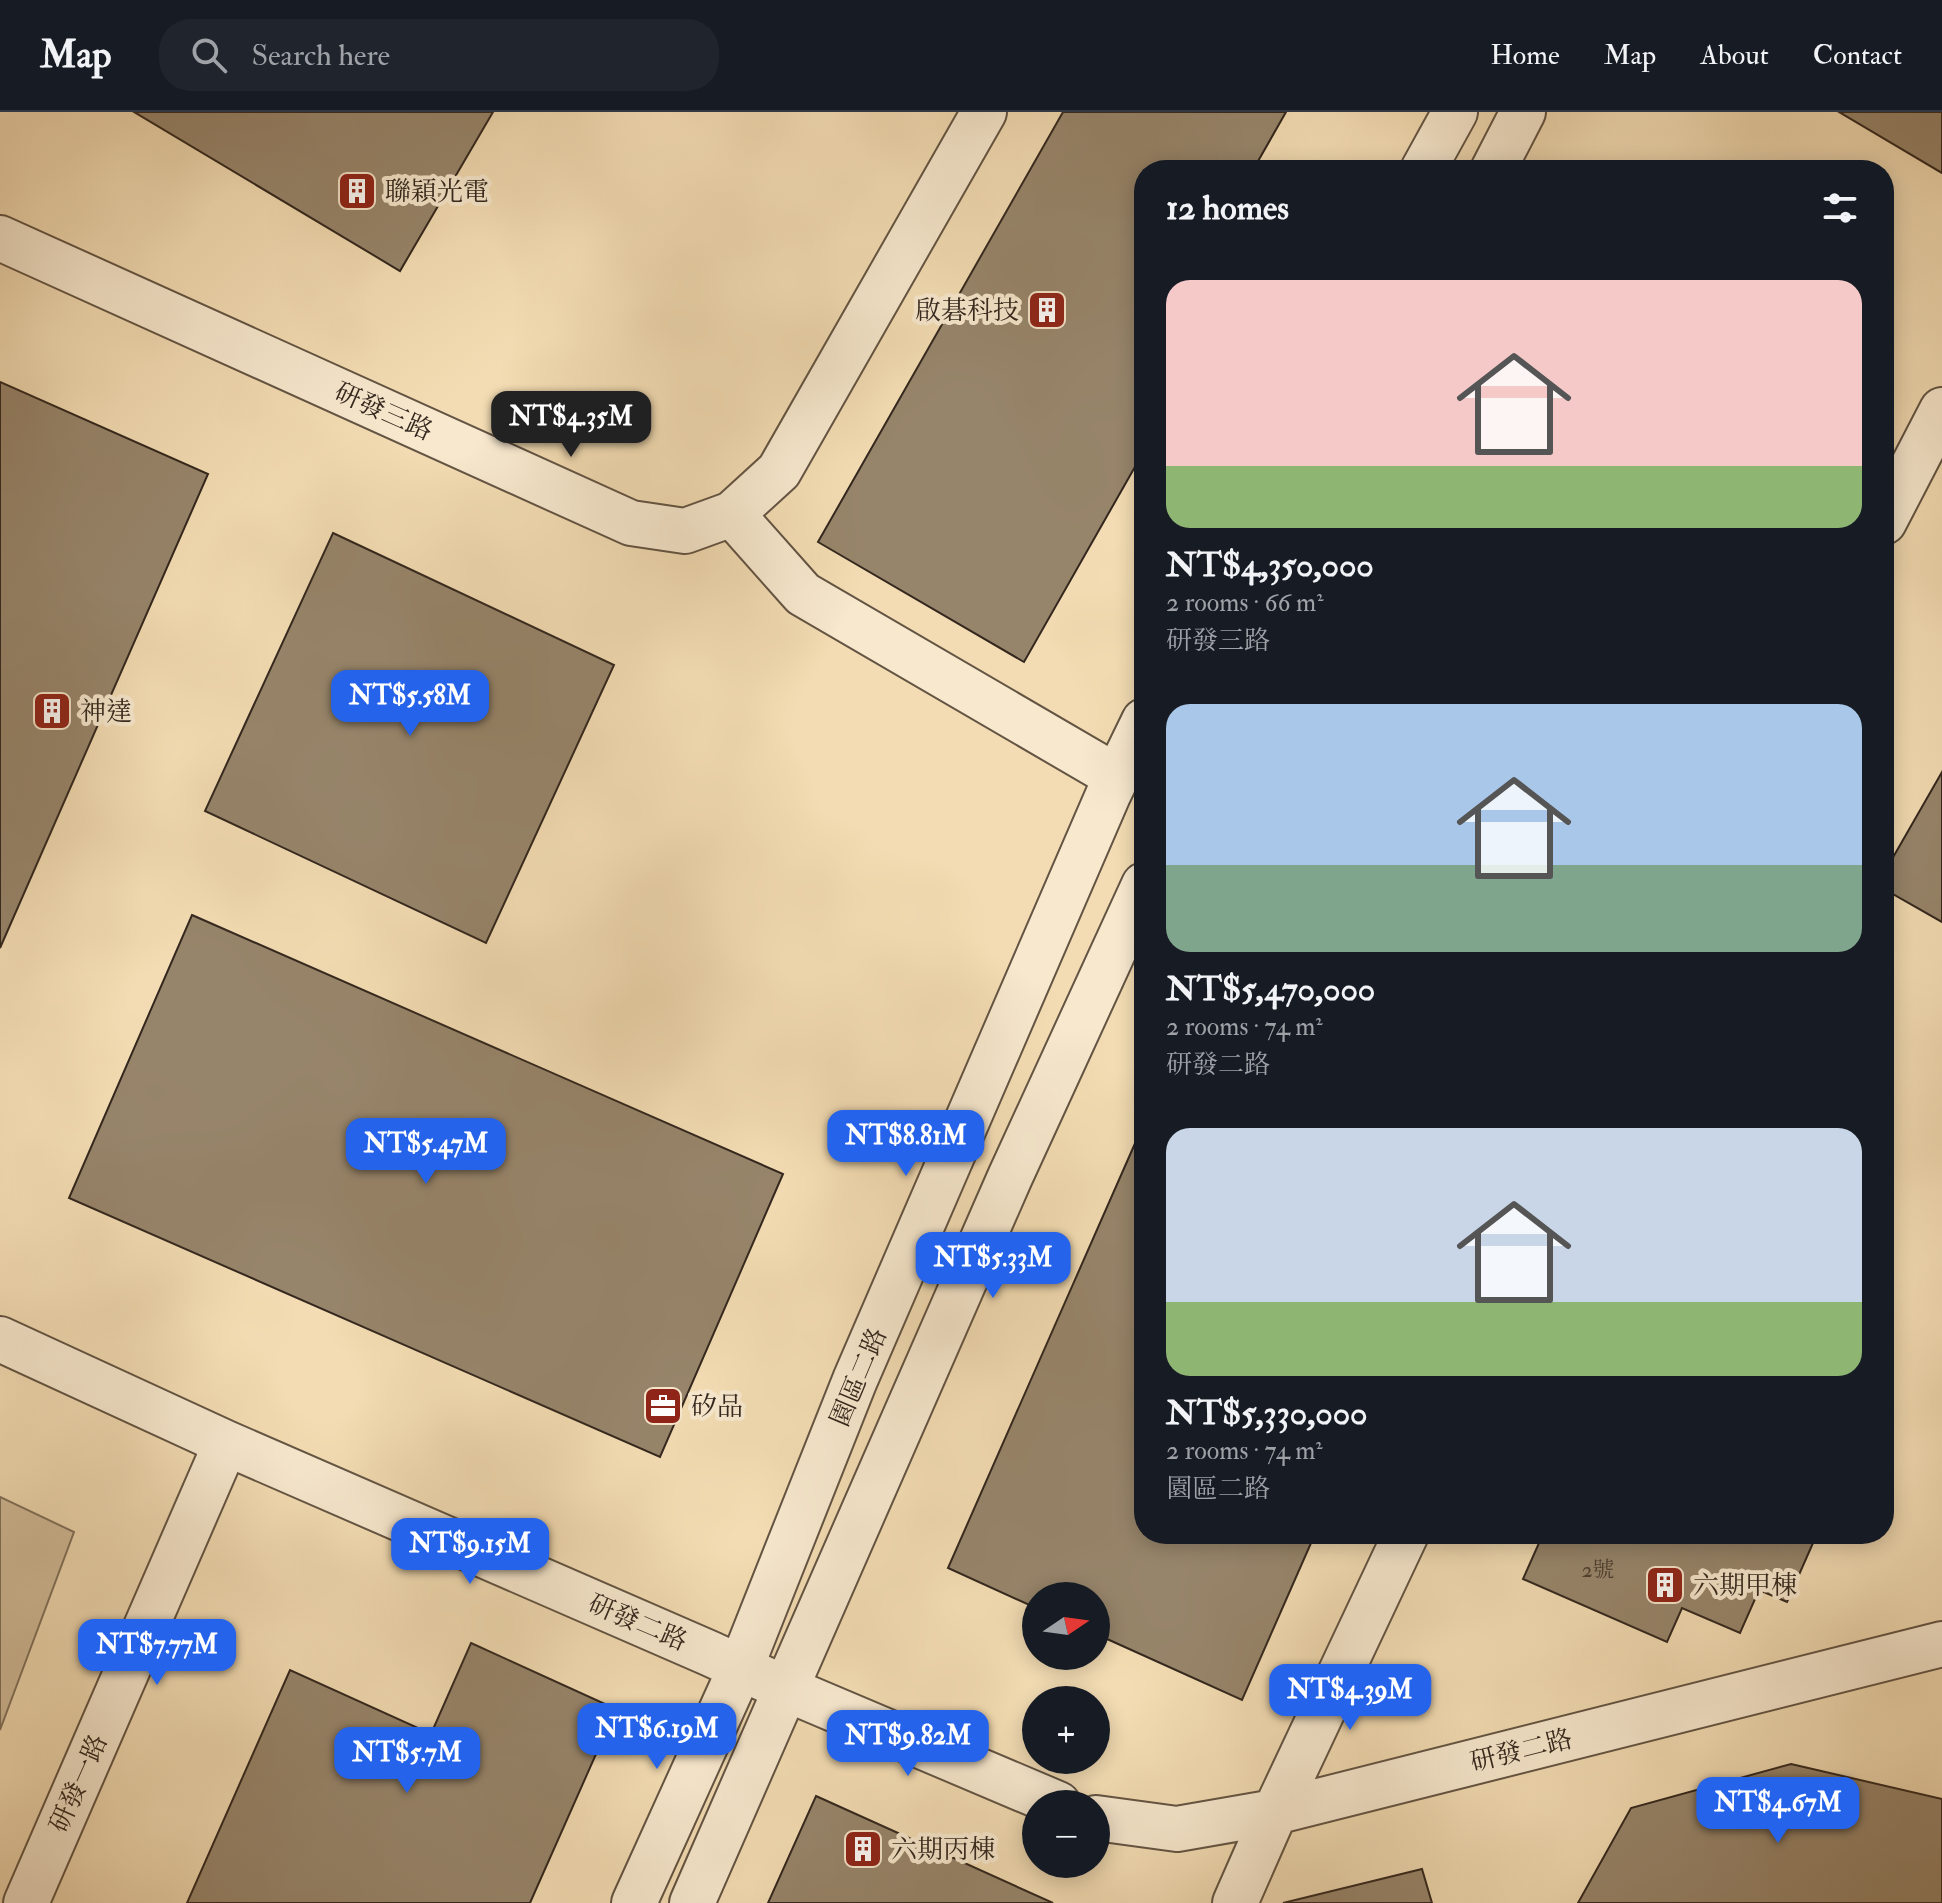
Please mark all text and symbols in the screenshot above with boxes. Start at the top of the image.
search box [159,19,719,91]
text: Map [40,31,111,79]
icon: search [187,33,231,77]
text: Search here [251,37,390,74]
text: Home [1490,38,1560,73]
text: Map [1604,38,1656,73]
text: About [1700,38,1769,73]
text: Contact [1813,38,1902,73]
building icon: 聯穎光電 [336,170,378,212]
place label: 聯穎光電 [385,176,489,208]
icon: filters [1818,186,1862,230]
text: 12 homes [1166,187,1289,230]
building icon: 啟碁科技 [1026,289,1068,331]
place label: 啟碁科技 [915,295,1019,327]
icon: home [1442,332,1586,476]
street label: 研發三路 [330,376,438,448]
pin: NT$4.35M [488,391,654,459]
text: NT$4.35M [509,401,633,433]
text: NT$4,350,000 [1166,544,1374,587]
text: 2 rooms · 66 m² [1166,587,1324,619]
text: 研發三路 [1166,625,1270,657]
pin: NT$5.58M [327,670,493,738]
text: NT$5.58M [349,680,471,712]
building icon: 神達 [31,690,73,732]
place label: 神達 [80,696,132,728]
icon: home [1442,756,1586,900]
text: NT$5,470,000 [1166,968,1375,1011]
text: 2 rooms · 74 m² [1166,1011,1323,1043]
text: 研發二路 [1166,1049,1270,1081]
pin: NT$8.81M [823,1110,989,1178]
pin: NT$5.47M [343,1118,509,1186]
text: NT$8.81M [845,1120,967,1152]
text: NT$5.47M [364,1128,488,1160]
icon: home [1442,1180,1586,1324]
pin: NT$5.33M [910,1232,1076,1300]
text: NT$5.33M [934,1242,1052,1274]
street label: 園區二路 [824,1323,894,1432]
office icon: 矽品 [642,1385,684,1427]
place label: 矽品 [691,1391,743,1423]
text: NT$5,330,000 [1166,1392,1368,1435]
text: 2 rooms · 74 m² [1166,1435,1323,1467]
text: 園區二路 [1166,1473,1270,1505]
pin: NT$9.15M [387,1518,553,1586]
text: NT$9.15M [409,1528,531,1560]
house number: 2號 [1581,1556,1615,1584]
building icon: 六期甲棟 [1644,1564,1686,1606]
place label: 六期甲棟 [1693,1570,1797,1602]
north arrow [1022,1582,1110,1670]
map controls [1022,1582,1110,1878]
street label: 研發二路 [583,1588,692,1658]
pin: NT$7.77M [74,1619,240,1687]
text: NT$7.77M [96,1629,218,1661]
pin: NT$4.39M [1267,1664,1433,1732]
text: NT$4.39M [1287,1674,1413,1706]
button: + [1022,1686,1110,1774]
pin: NT$6.19M [574,1703,740,1771]
pin: NT$9.82M [825,1710,991,1778]
text: NT$6.19M [595,1713,719,1745]
text: NT$9.82M [845,1720,971,1752]
street label: 研發二路 [1467,1723,1576,1779]
pin: NT$5.7M [333,1727,481,1795]
street label: 研發一路 [43,1729,115,1837]
text: NT$5.7M [352,1737,462,1769]
pin: NT$4.67M [1695,1777,1861,1845]
text: NT$4.67M [1714,1787,1842,1819]
button: − [1022,1790,1110,1878]
building icon: 六期丙棟 [842,1828,884,1870]
place label: 六期丙棟 [891,1834,995,1866]

